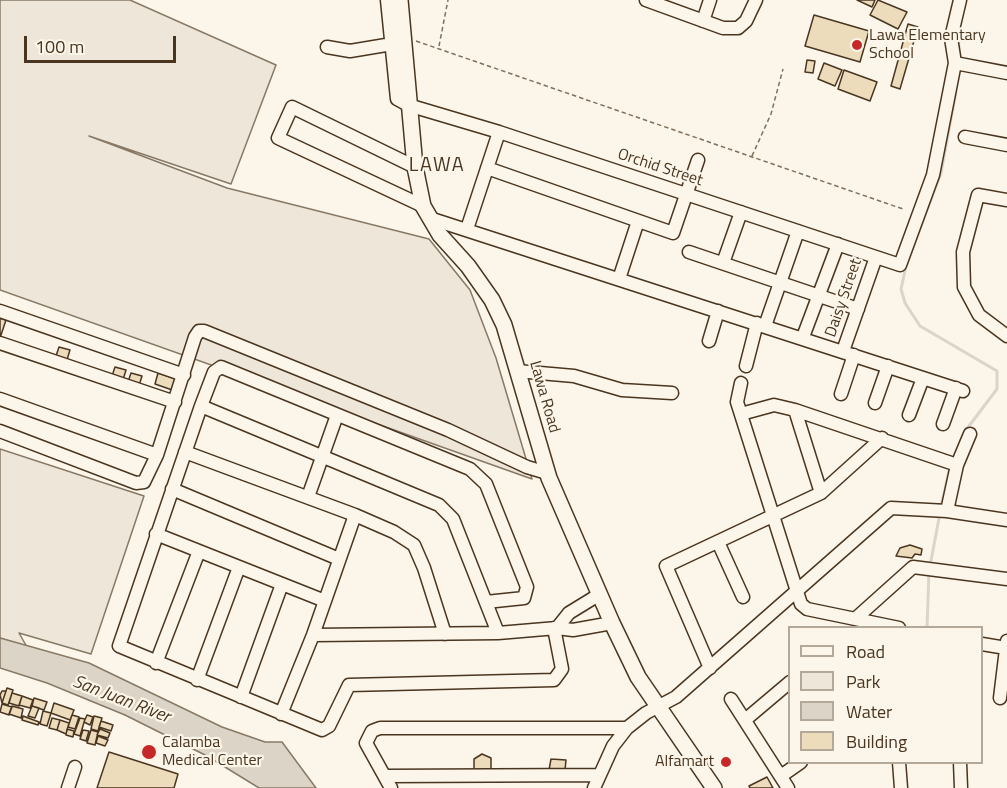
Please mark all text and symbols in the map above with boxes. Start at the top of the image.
scale bar [27,24,178,62]
place label: Lawa Elementary School [869,26,986,64]
text: 100 m [35,33,84,60]
marker: Lawa Elementary School [850,38,864,52]
street label: Orchid Street [615,145,705,191]
district label: LAWA [409,154,465,178]
street label: Daisy Street [822,256,866,340]
street label: Lawa Road [525,359,563,435]
legend [788,626,983,764]
text: Road [846,638,885,665]
text: Park [846,668,880,695]
water label: San Juan River [69,672,173,728]
text: Water [846,698,892,725]
text: Building [846,728,907,755]
place label: Calamba Medical Center [162,733,262,771]
marker: Calamba Medical Center [140,743,158,761]
place label: Alfamart [655,752,714,772]
marker: Alfamart [719,755,733,769]

